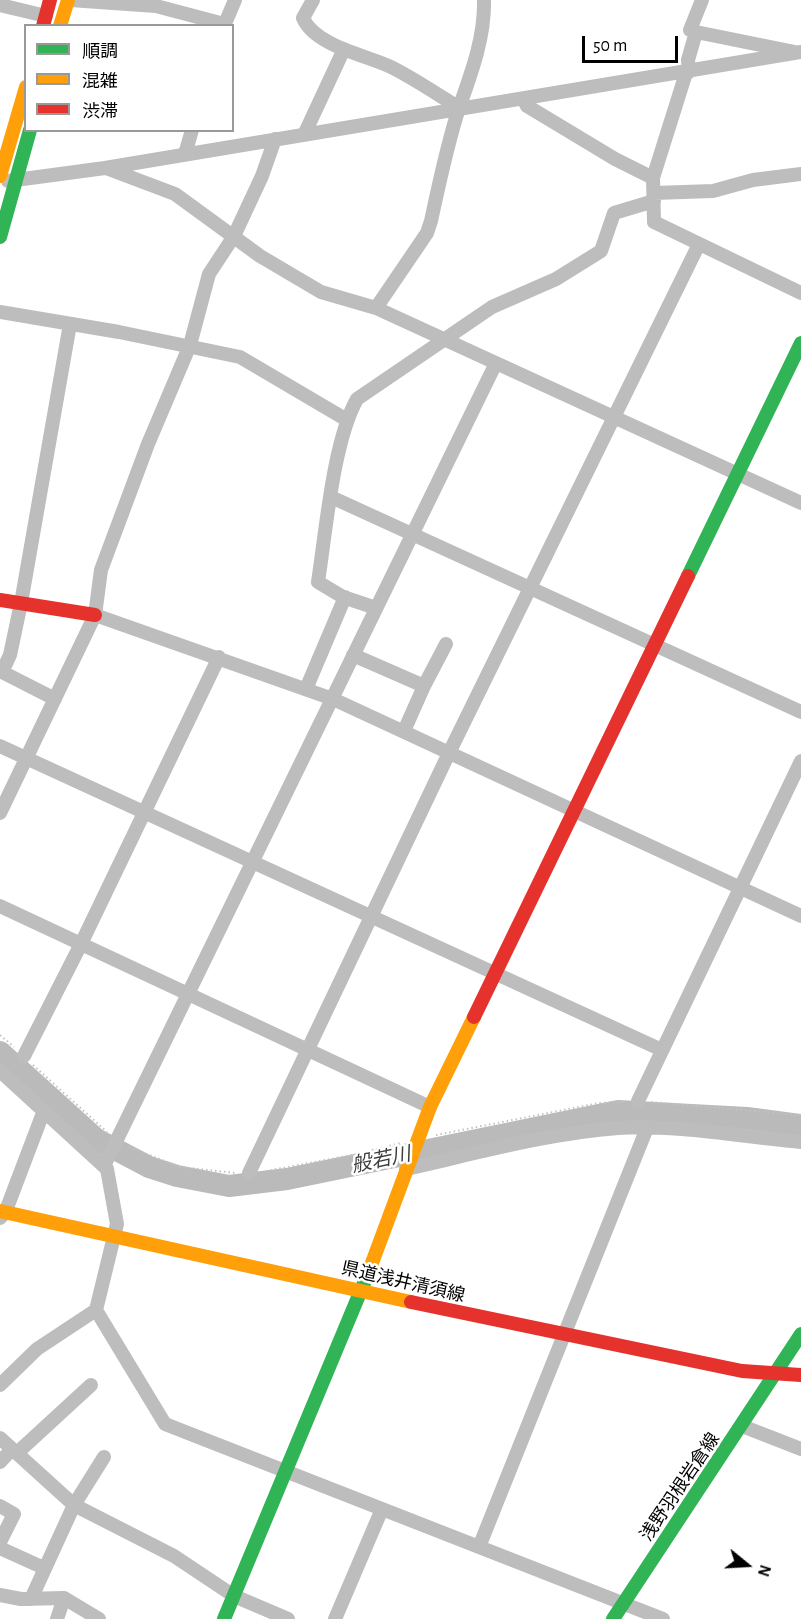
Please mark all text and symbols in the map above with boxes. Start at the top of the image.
legend [24,24,234,132]
scale bar [585,24,681,62]
text: 50 m [593,37,627,55]
text: 順調 [82,43,118,61]
text: 混雑 [82,73,118,91]
text: 渋滞 [82,103,118,121]
water label: 般若川 [349,1142,413,1178]
street label: 県道浅井清須線 [339,1257,467,1307]
street label: 浅野羽根岩倉線 [636,1429,724,1545]
north arrow [717,1535,777,1595]
text: N [755,1563,773,1578]

